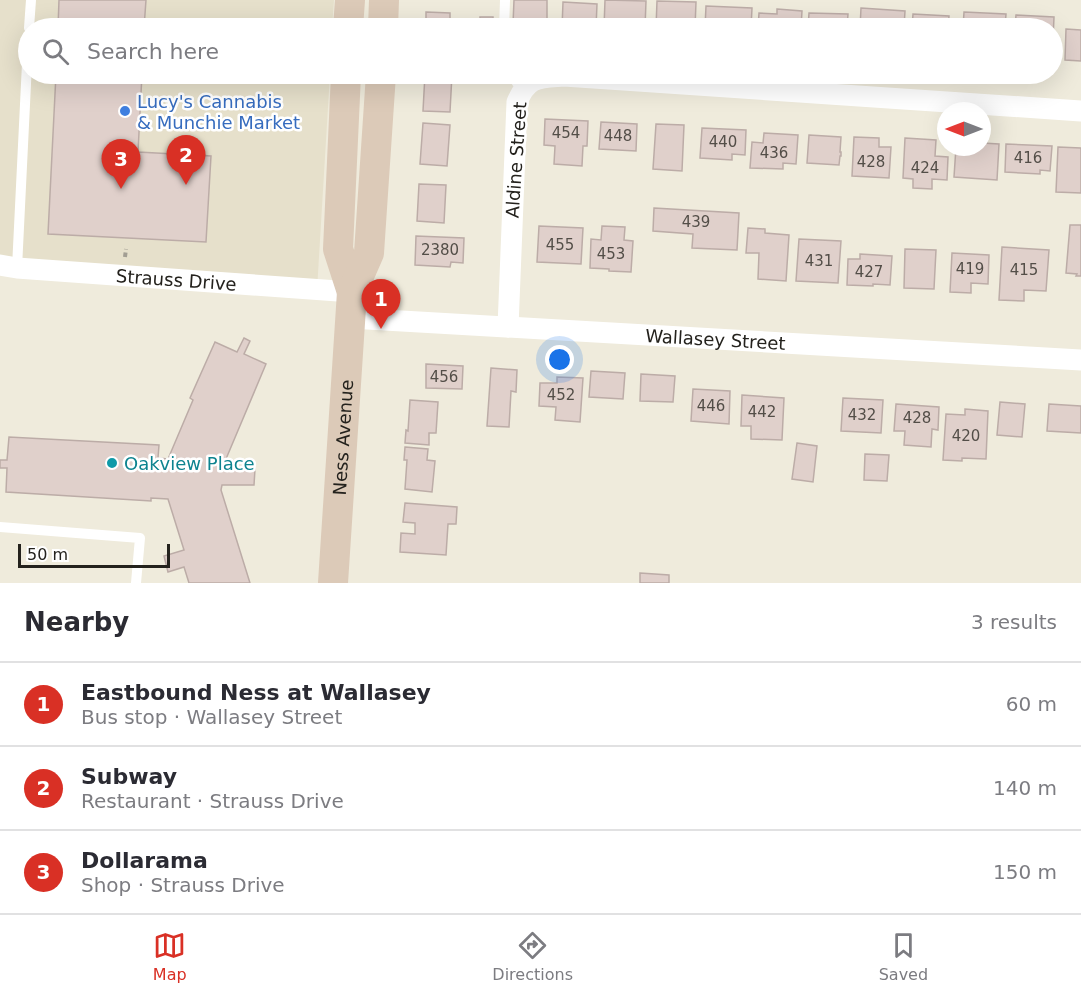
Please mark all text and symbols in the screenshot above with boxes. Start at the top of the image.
search box [18,18,1063,84]
icon: search [39,35,72,68]
text: Search here [87,39,219,64]
place label: Lucy's Cannabis & Munchie Market [137,91,300,133]
street label: Aldine Street [501,101,531,219]
north arrow [937,102,991,156]
marker: Lucy's Cannabis & Munchie Market [118,104,132,118]
house number: 454 [552,124,580,142]
house number: 448 [604,127,632,145]
house number: 440 [709,133,737,151]
pin: 2 [166,136,206,185]
pin: 3 [102,140,140,189]
house number: 436 [760,144,788,162]
house number: 416 [1014,149,1042,167]
house number: 428 [857,153,885,171]
house number: 424 [911,159,939,177]
house number: 439 [682,213,710,231]
house number: 455 [546,236,574,254]
house number: 2380 [421,241,459,259]
house number: 453 [597,245,625,263]
house number: 431 [805,252,833,270]
house number: 419 [956,260,984,278]
house number: 415 [1010,261,1038,279]
house number: 427 [855,263,883,281]
street label: Strauss Drive [115,265,237,294]
pin: 1 [362,280,400,329]
street label: Wallasey Street [645,324,786,354]
your location [545,345,574,374]
house number: 456 [430,368,458,386]
street label: Ness Avenue [328,379,357,496]
house number: 452 [547,386,575,404]
house number: 446 [697,397,725,415]
house number: 442 [748,403,776,421]
house number: 432 [848,406,876,424]
house number: 428 [903,409,931,427]
house number: 420 [952,427,980,445]
place label: Oakview Place [124,453,255,474]
marker: Oakview Place [105,456,119,470]
scale bar [18,541,170,568]
text: 50 m [27,545,68,564]
text: Nearby [24,607,129,637]
text: 3 results [971,610,1057,634]
text: Eastbound Ness at Wallasey [81,680,431,705]
text: 1 [37,692,50,716]
text: 60 m [1006,692,1057,716]
text: Bus stop · Wallasey Street [81,705,342,729]
text: Subway [81,764,177,789]
text: 2 [37,776,50,800]
text: 140 m [993,776,1057,800]
text: Restaurant · Strauss Drive [81,789,344,813]
text: Dollarama [81,848,208,873]
text: 3 [37,860,50,884]
text: 150 m [993,860,1057,884]
text: Shop · Strauss Drive [81,873,285,897]
tab: Map [153,929,187,984]
tab: Directions [492,929,573,984]
tab: Saved [879,929,928,984]

